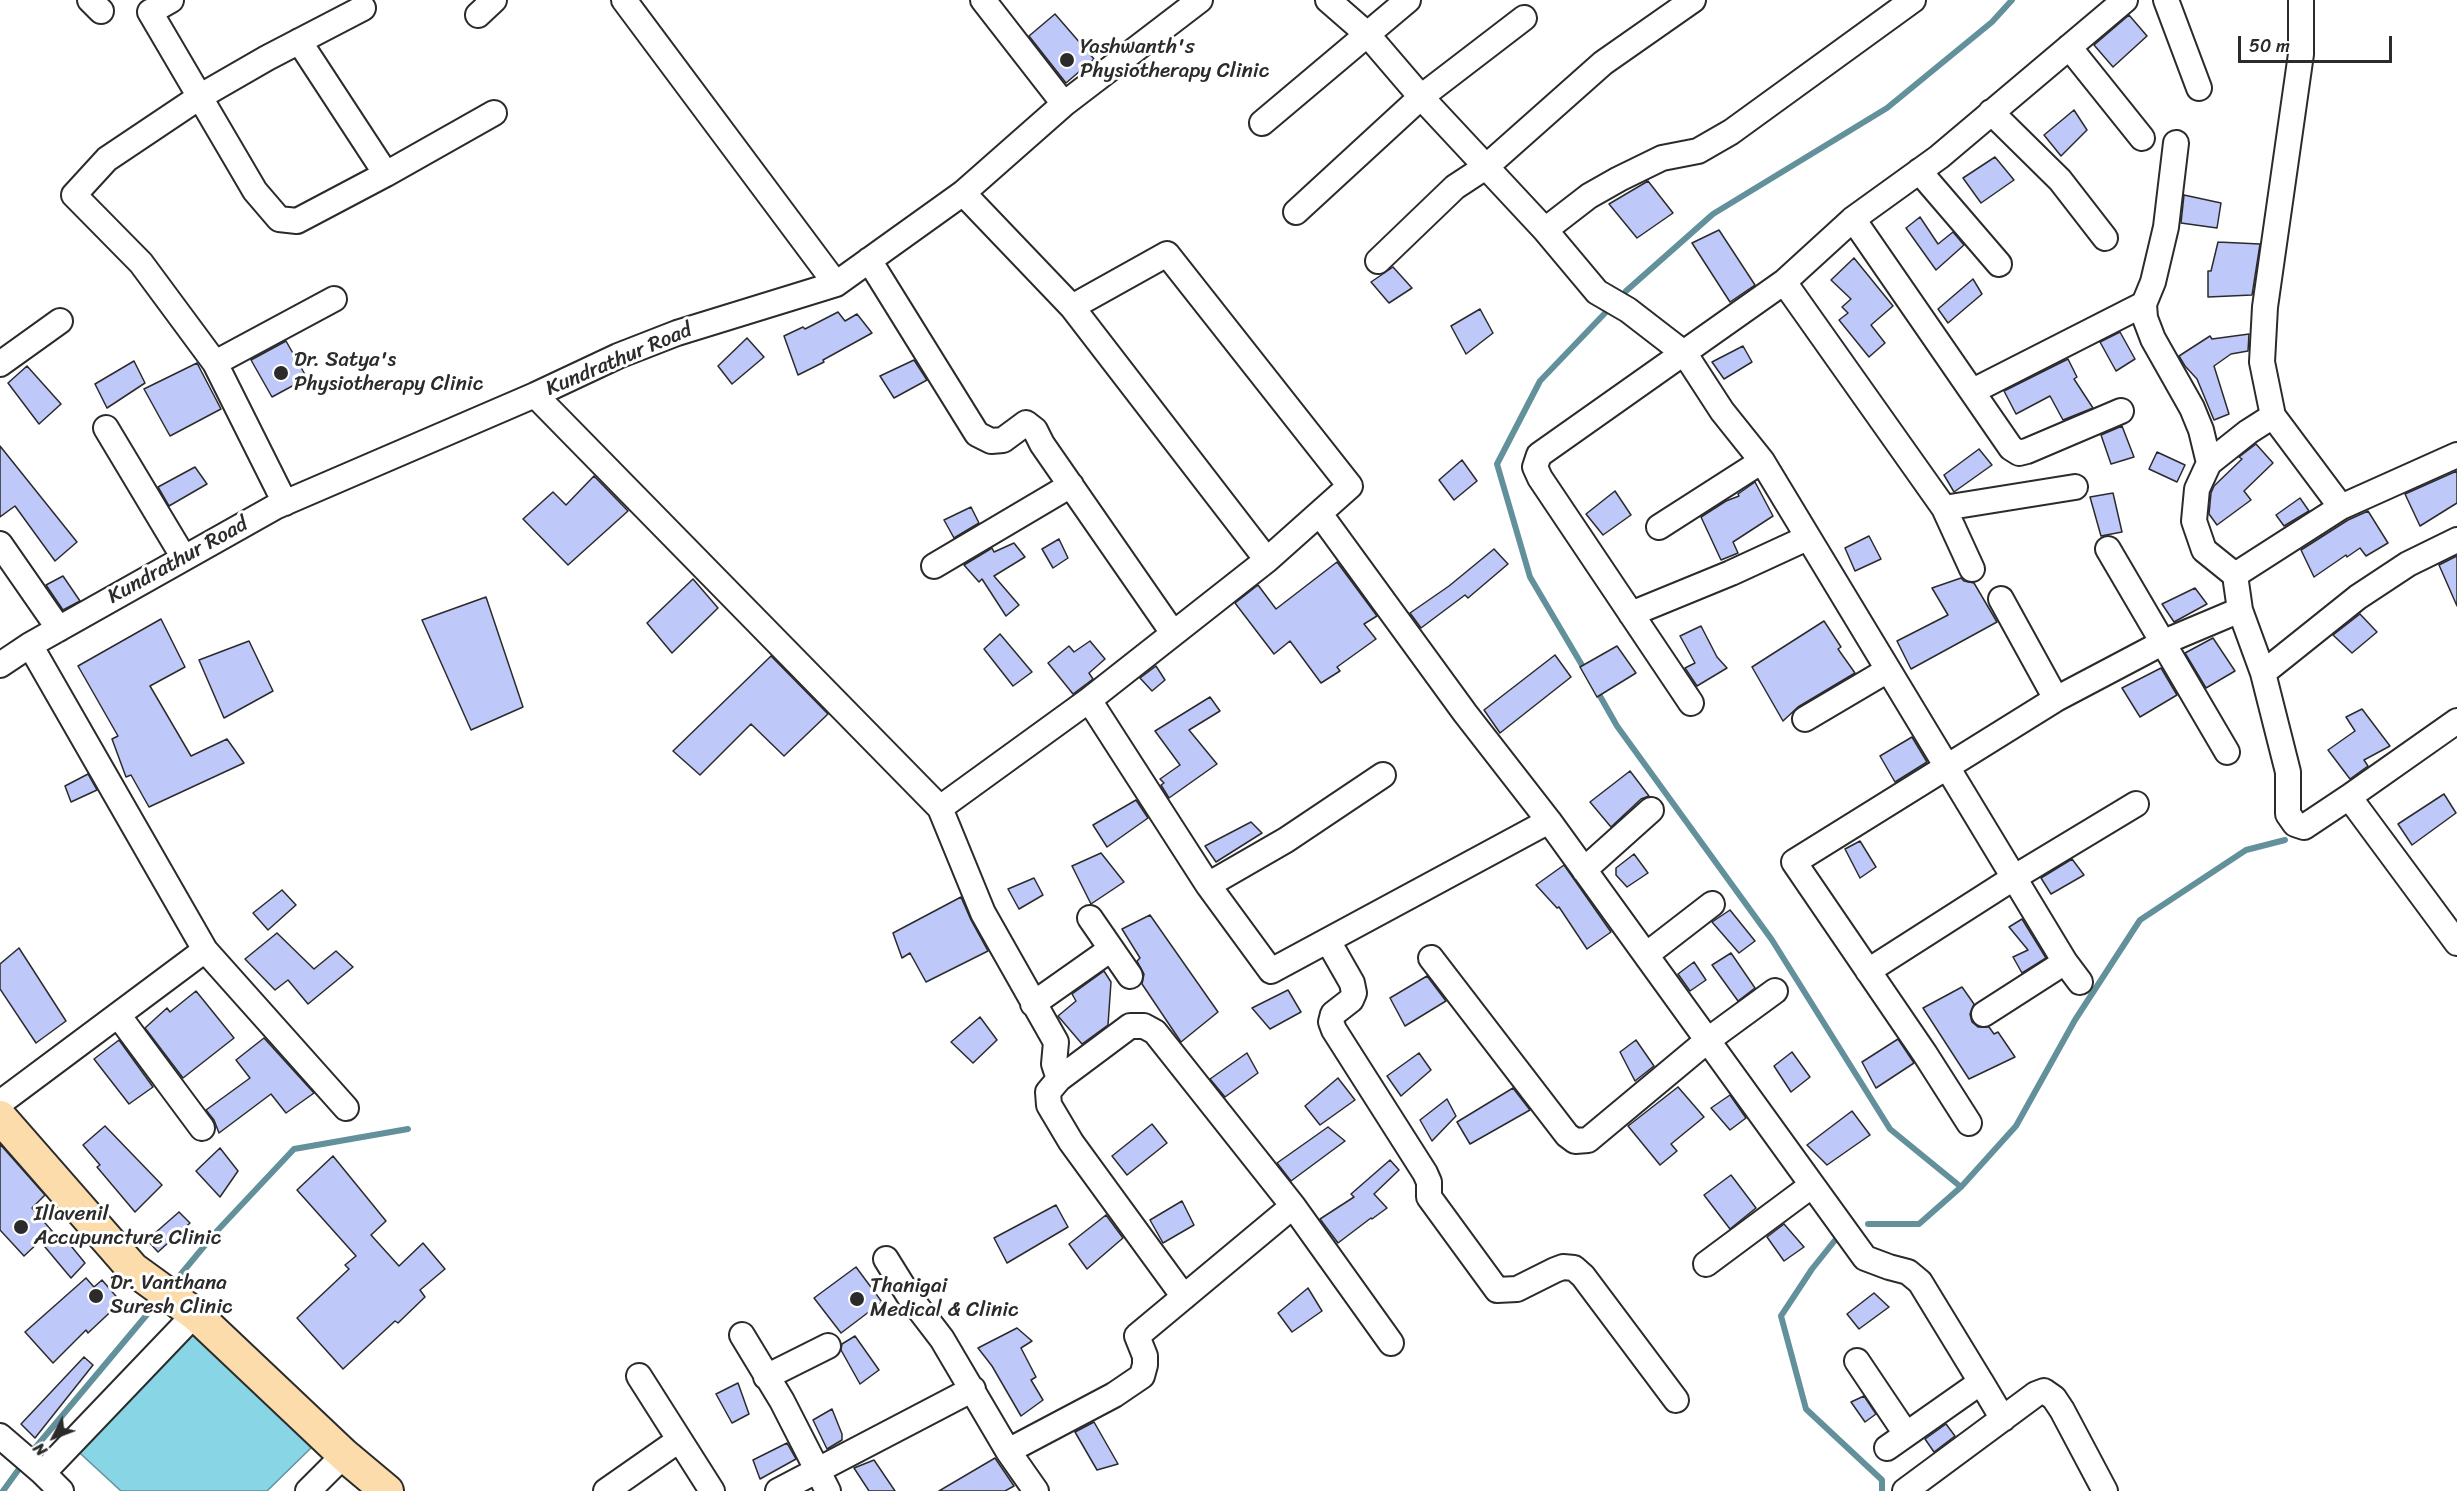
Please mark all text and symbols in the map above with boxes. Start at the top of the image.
scale bar [2241,24,2396,62]
text: 50 m [2249,30,2290,62]
place label: Yashwanth's Physiotherapy Clinic [1080,35,1269,85]
marker: Yashwanth's Physiotherapy Clinic [1058,51,1076,69]
street label: Kundrathur Road [542,318,696,402]
place label: Dr. Satya's Physiotherapy Clinic [294,348,483,398]
marker: Dr. Satya's Physiotherapy Clinic [272,364,290,382]
street label: Kundrathur Road [104,512,252,610]
place label: Illavenil Accupuncture Clinic [34,1202,221,1252]
marker: Illavenil Accupuncture Clinic [12,1218,30,1236]
place label: Dr. Vanthana Suresh Clinic [110,1271,232,1321]
place label: Thanigai Medical & Clinic [870,1274,1019,1324]
marker: Dr. Vanthana Suresh Clinic [87,1287,105,1305]
marker: Thanigai Medical & Clinic [848,1290,866,1308]
north arrow [24,1407,84,1467]
text: N [26,1436,55,1463]

